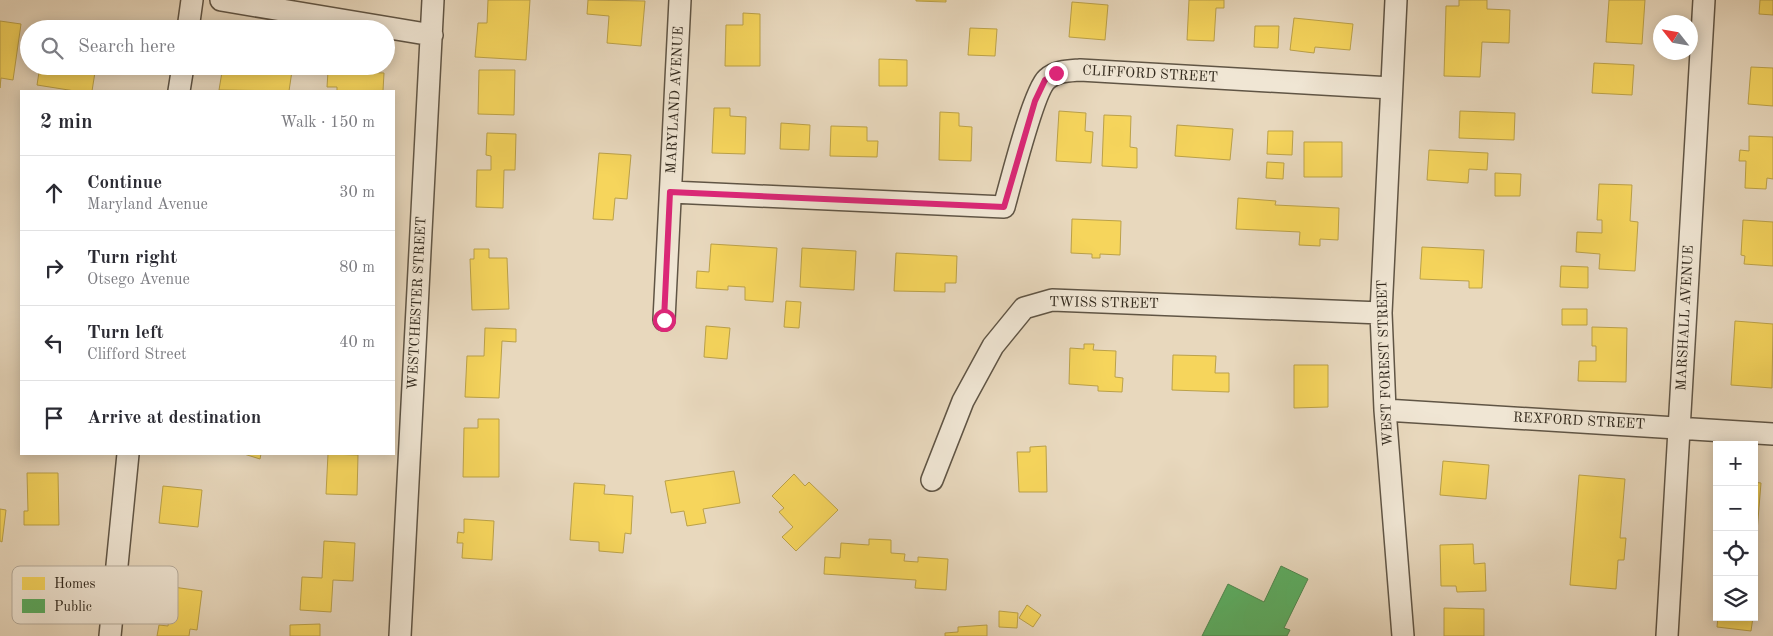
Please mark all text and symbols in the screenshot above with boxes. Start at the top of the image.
north arrow [1653,15,1698,60]
search box [20,20,395,75]
street label: MARYLAND AVENUE [664,26,686,174]
icon: search [38,34,66,62]
text: Search here [78,38,175,57]
route end [1045,62,1068,85]
street label: CLIFFORD STREET [1082,63,1218,85]
text: 2 min [40,112,93,133]
text: Walk · 150 m [280,115,375,131]
text: Continue [87,174,162,193]
icon: ahead [40,179,68,207]
text: 30 m [339,185,375,201]
text: Maryland Avenue [87,197,208,213]
street label: WESTCHESTER STREET [405,216,429,390]
street label: MARSHALL AVENUE [1674,245,1696,391]
text: Turn right [87,249,177,268]
icon: right [40,254,68,282]
text: 80 m [339,260,375,276]
text: Otsego Avenue [87,272,190,288]
street label: WEST FOREST STREET [1375,279,1395,447]
street label: TWISS STREET [1049,295,1159,311]
route start [653,309,676,332]
text: Turn left [87,324,164,343]
icon: left [40,329,68,357]
text: 40 m [339,335,375,351]
text: Clifford Street [87,347,187,363]
icon: arrive [40,404,68,432]
text: Arrive at destination [87,409,261,428]
street label: REXFORD STREET [1513,411,1645,431]
map controls [1713,441,1758,621]
button: + [1713,441,1758,486]
button: − [1713,486,1758,531]
button: locate [1713,531,1758,576]
legend [12,566,178,624]
button: layers [1713,576,1758,621]
text: Homes [54,577,96,591]
text: Public [54,600,92,614]

